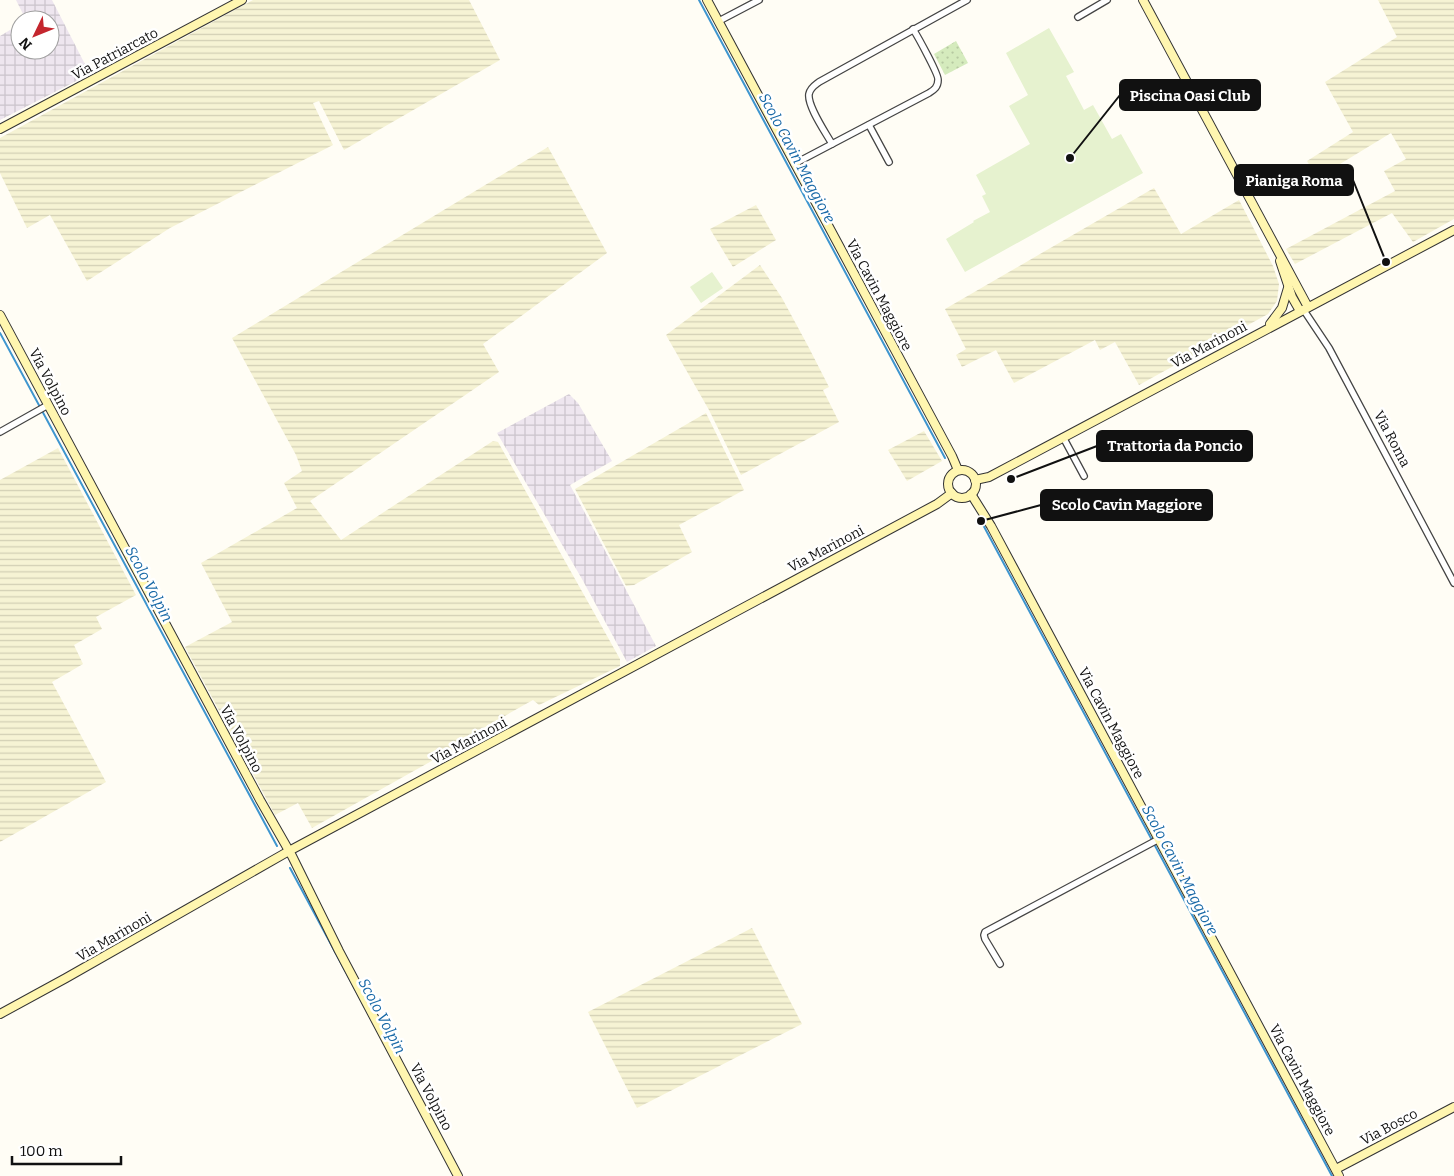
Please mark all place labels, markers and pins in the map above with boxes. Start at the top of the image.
callout: Piscina Oasi Club [1120,80,1260,110]
callout: Pianiga Roma [1235,165,1353,195]
callout: Trattoria da Poncio [1097,431,1252,461]
callout: Scolo Cavin Maggiore [1041,490,1212,520]

